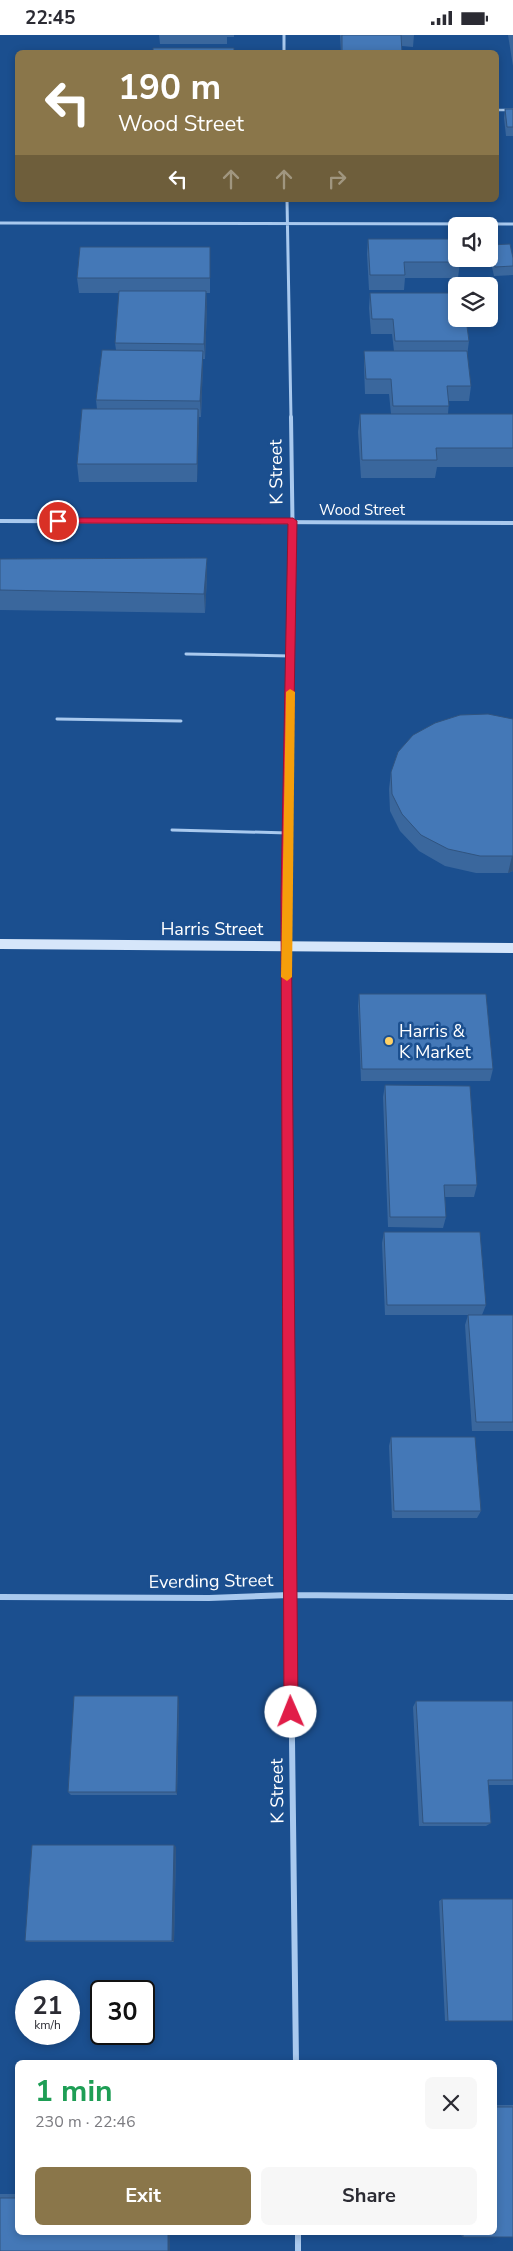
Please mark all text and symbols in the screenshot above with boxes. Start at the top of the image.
text: 22:45 [25,5,75,31]
text: 190 m [118,64,221,111]
icon: left [35,70,100,135]
text: Wood Street [118,109,244,139]
icon: left [164,165,192,193]
icon: ahead [217,165,245,193]
icon: ahead [270,165,298,193]
icon: right [323,165,351,193]
map controls [448,217,498,327]
button: sound [448,217,498,267]
button: layers [448,277,498,327]
street label: K Street [263,439,289,505]
pin [37,500,79,542]
street label: Wood Street [319,500,406,520]
icon: arrive [44,507,72,535]
street label: Harris Street [161,917,264,941]
place label: Harris & K Market [399,1019,472,1064]
marker: Harris & K Market [383,1035,395,1047]
street label: Everding Street [149,1568,274,1594]
position arrow [264,1685,316,1737]
street label: K Street [264,1758,290,1824]
speed limit sign: 30 [90,1980,155,2045]
text: 21 [32,1989,63,2023]
text: km/h [34,2017,61,2033]
text: 1 min [35,2071,113,2112]
button: close [425,2077,477,2129]
text: 230 m · 22:46 [35,2111,136,2133]
button: Exit [35,2167,251,2225]
button: Share [261,2167,477,2225]

